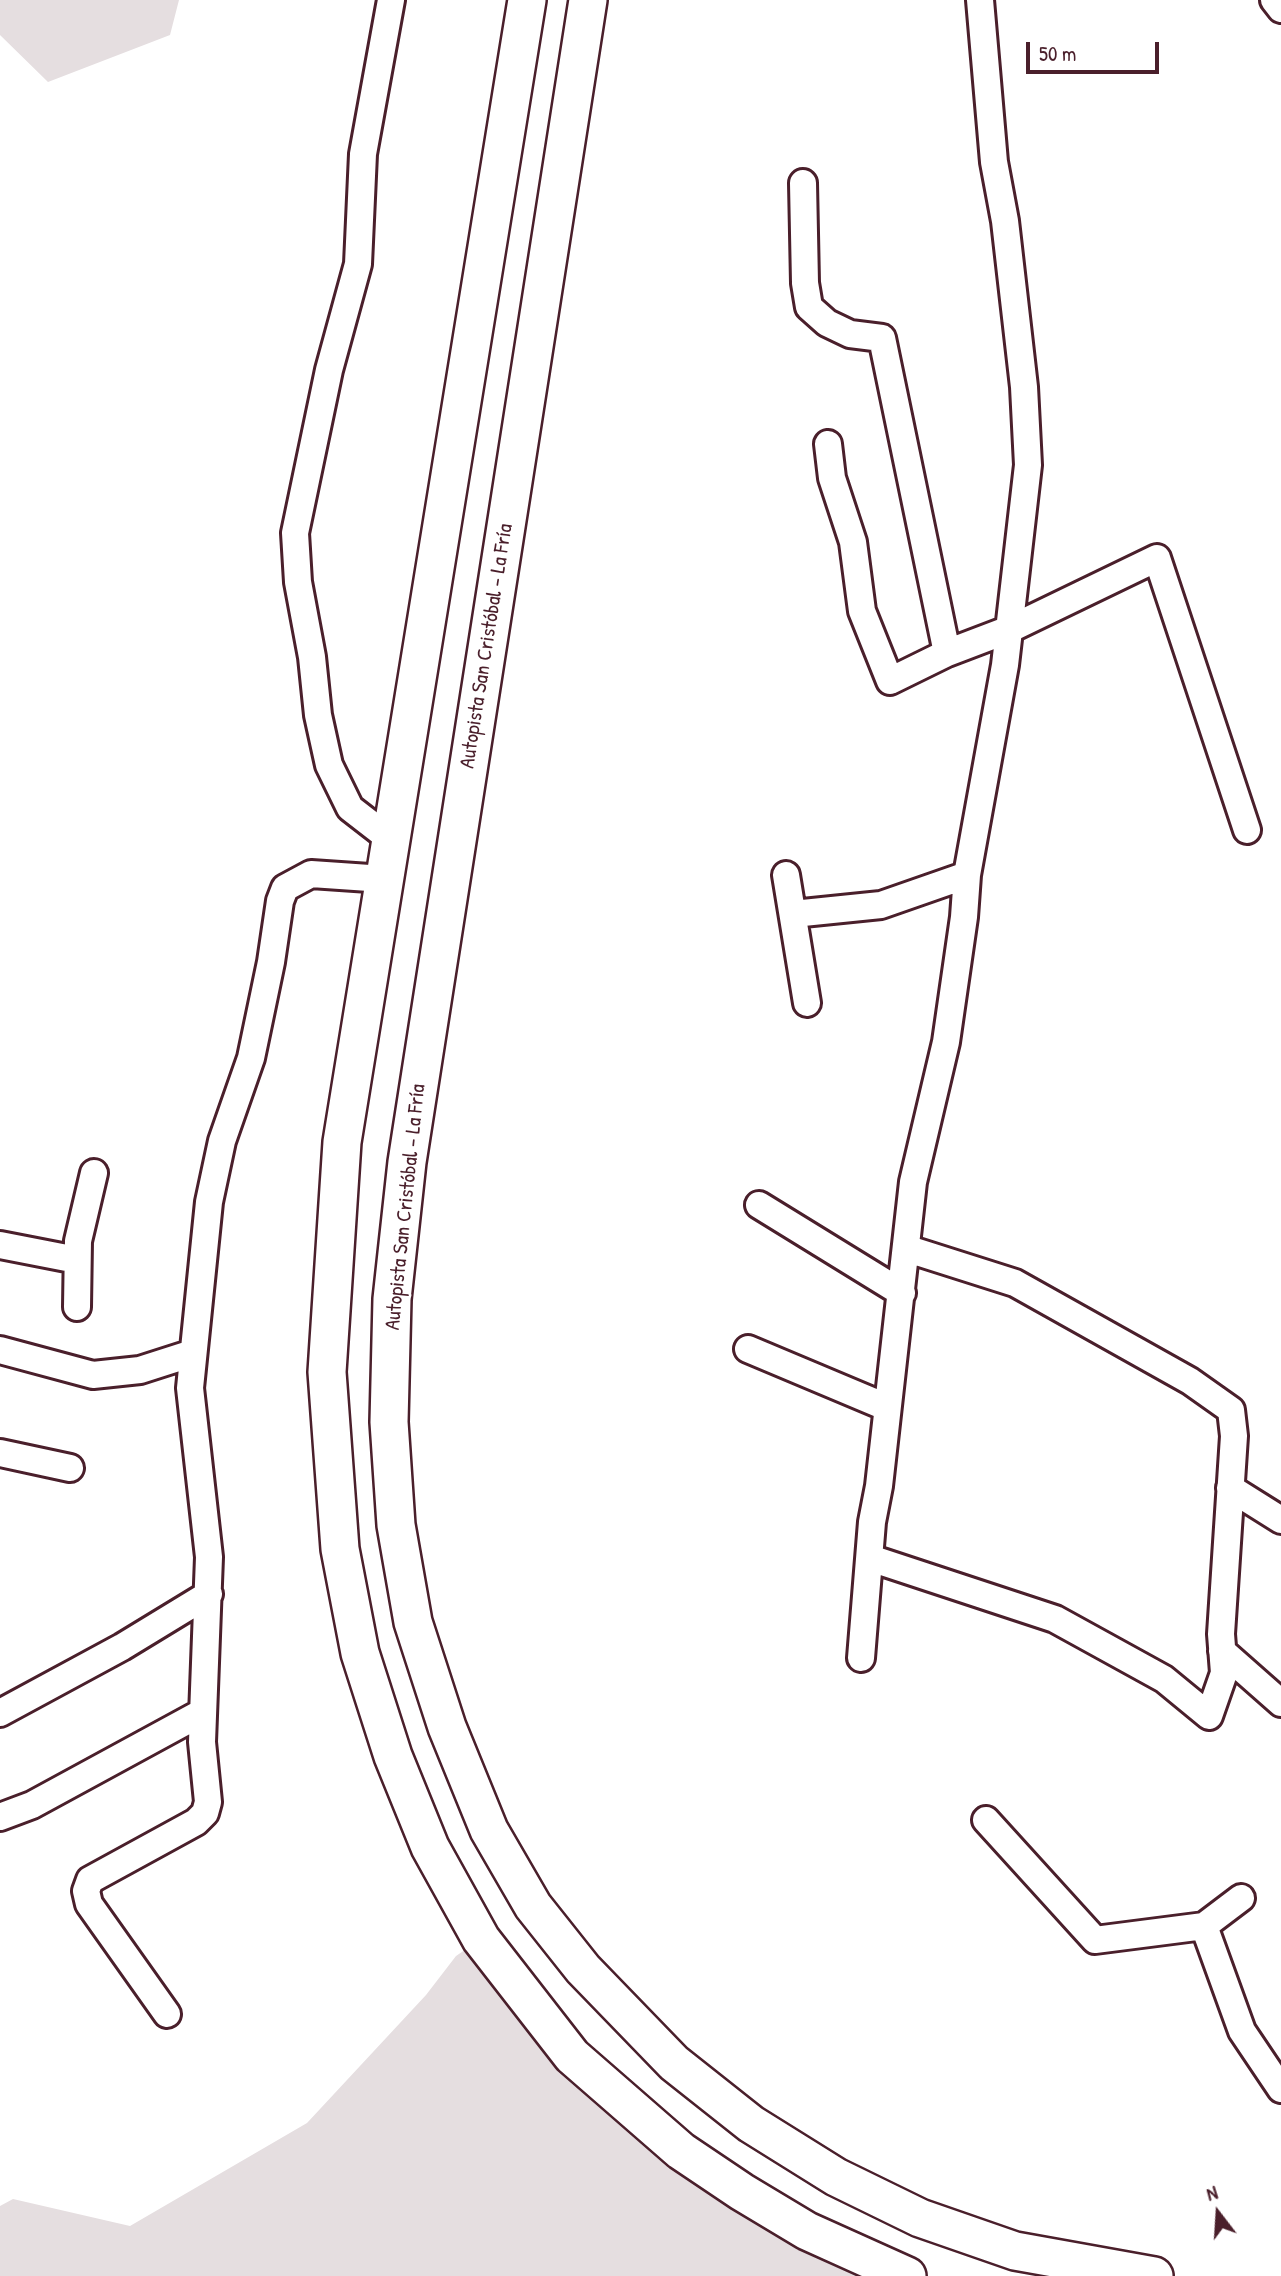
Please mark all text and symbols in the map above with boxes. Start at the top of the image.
scale bar [1029,28,1162,72]
text: 50 m [1039,39,1076,68]
street label: Autopista San Cristóbal - La Fría [455,522,519,770]
street label: Autopista San Cristóbal - La Fría [381,1083,431,1331]
north arrow [1183,2178,1253,2248]
text: N [1203,2179,1220,2207]

